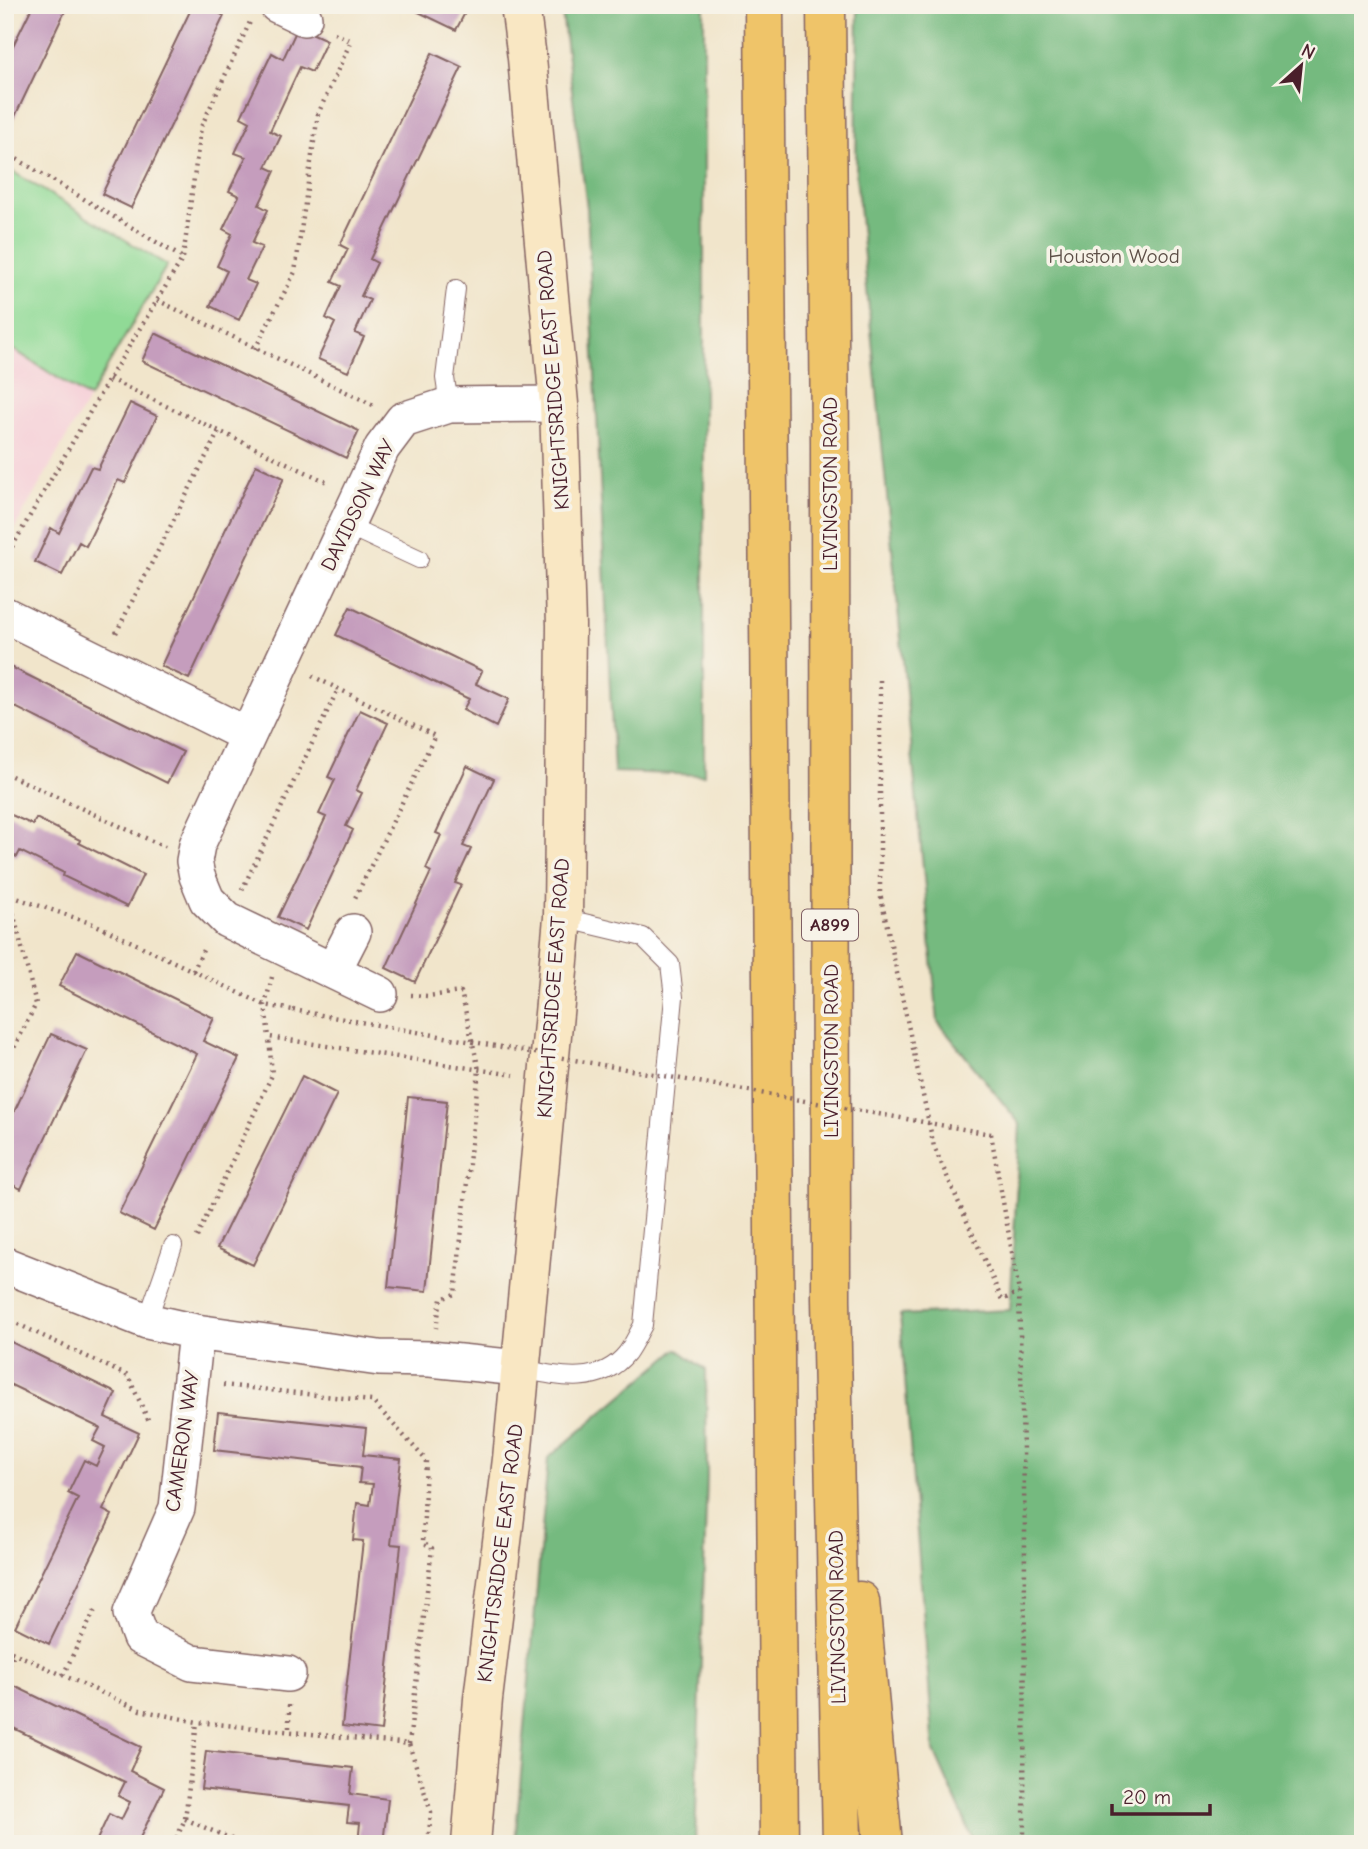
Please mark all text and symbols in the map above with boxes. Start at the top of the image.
north arrow [1266,32,1336,102]
text: N [1298,39,1319,64]
park label: Houston Wood [1048,244,1180,268]
street label: KNIGHTSRIDGE EAST ROAD [532,249,574,511]
street label: LIVINGSTON ROAD [818,397,842,571]
street label: DAVIDSON WAY [316,435,400,575]
street label: KNIGHTSRIDGE EAST ROAD [532,857,574,1119]
road number: A899 [802,909,858,940]
street label: LIVINGSTON ROAD [819,964,843,1138]
street label: CAMERON WAY [160,1368,204,1513]
street label: KNIGHTSRIDGE EAST ROAD [472,1422,528,1684]
street label: LIVINGSTON ROAD [823,1530,851,1704]
scale bar [1112,1772,1210,1816]
text: 20 m [1123,1785,1171,1809]

